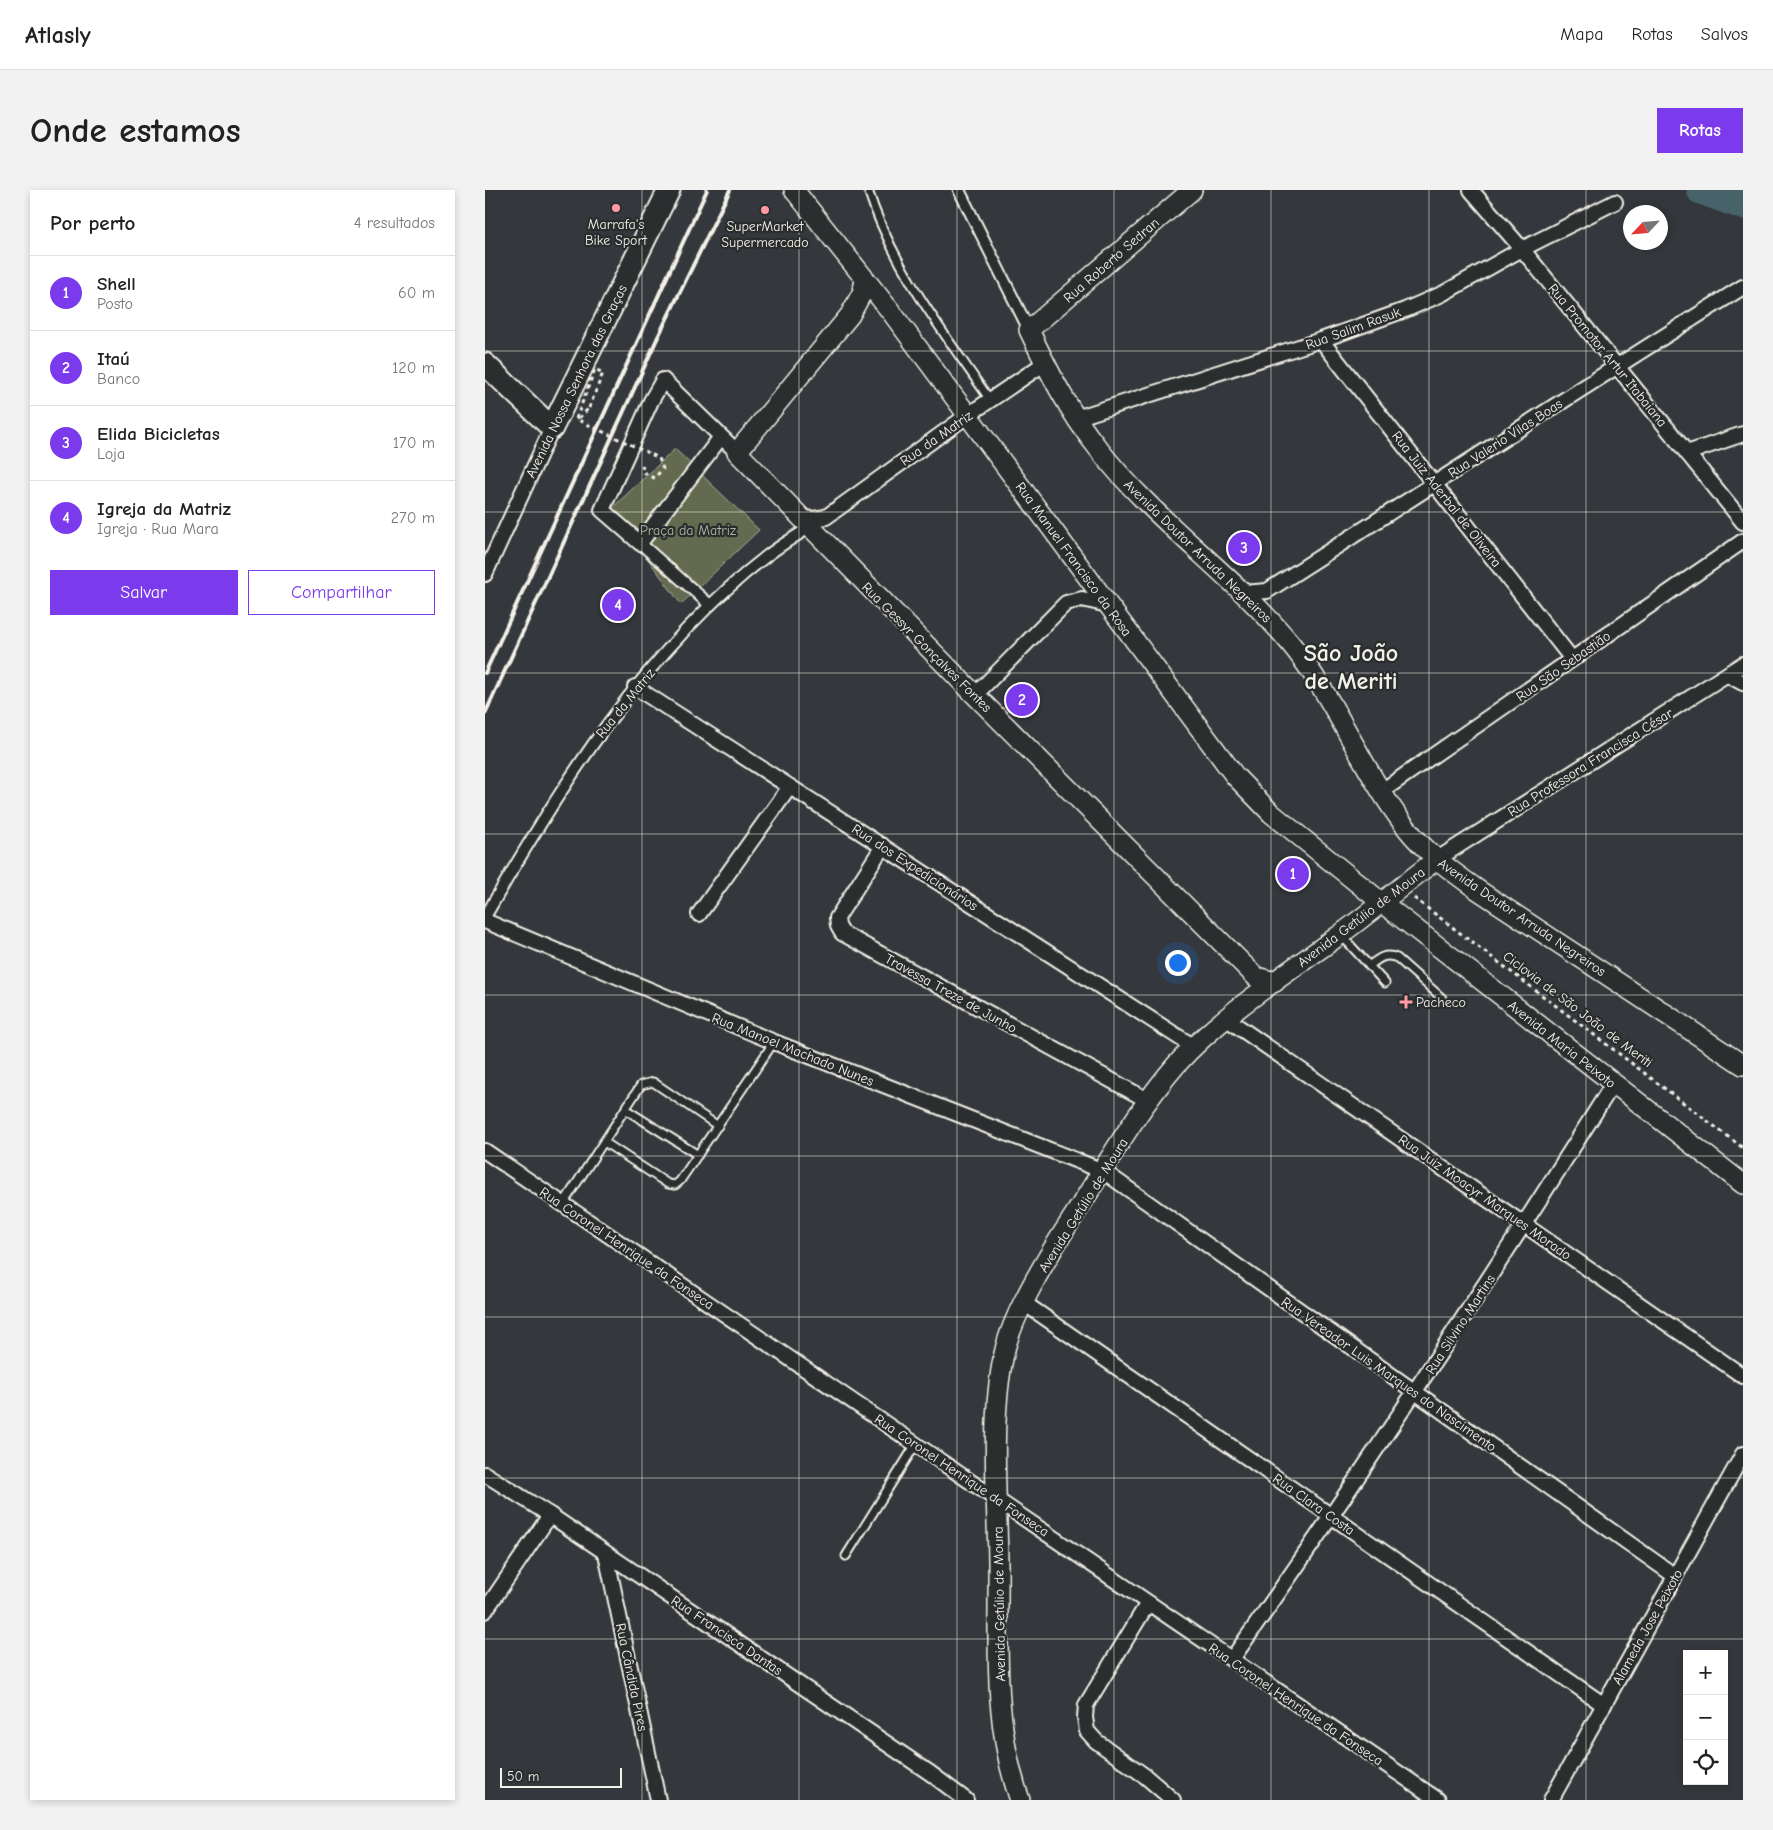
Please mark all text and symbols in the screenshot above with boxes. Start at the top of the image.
text: Atlasly [25,21,91,49]
text: Mapa [1560,24,1604,45]
text: Rotas [1632,24,1673,45]
text: Salvos [1701,24,1748,45]
button: Rotas [1657,108,1743,153]
text: Onde estamos [30,110,241,151]
marker: Marrafa's Bike Sport [610,202,622,214]
marker: SuperMarket Supermercado [759,204,771,216]
north arrow [1623,205,1668,250]
text: Por perto [50,211,135,235]
text: 4 resultados [354,214,435,232]
street label: Rua Roberto Sedran [1060,214,1163,307]
place label: Marrafa's Bike Sport [585,216,648,249]
place label: SuperMarket Supermercado [721,218,809,251]
text: Shell [97,273,136,295]
street label: Rua Promotor Artur Itabaiana [1545,280,1671,430]
street label: Avenida Nossa Senhora das Graças [522,282,631,481]
text: 1 [63,284,69,302]
text: 60 m [398,284,435,302]
text: Posto [97,295,133,313]
street label: Rua Salim Rasuk [1303,303,1403,354]
text: Itaú [97,348,130,370]
text: 2 [62,359,70,377]
text: 120 m [392,359,435,377]
text: Banco [97,370,140,388]
street label: Rua Valerio Vilas Boas [1445,395,1566,482]
street label: Rua da Matriz [897,407,976,470]
text: Elida Bicicletas [97,423,220,445]
street label: Rua Juiz Aderbal de Oliveira [1388,428,1505,571]
text: 3 [62,434,70,452]
text: 170 m [393,434,435,452]
text: Loja [97,445,125,463]
street label: Avenida Doutor Arruda Negreiros [1120,476,1275,627]
street label: Rua Manuel Francisco da Rosa [1012,479,1135,640]
text: Igreja da Matriz [97,498,231,520]
text: 4 [62,509,70,527]
text: 270 m [391,509,435,527]
text: Igreja · Rua Mara [97,520,219,538]
park label: Praça da Matriz [640,522,736,539]
pin: 3 [1228,529,1260,567]
button: Salvar [50,570,238,615]
button: Compartilhar [248,570,435,615]
street label: Rua Gessyr Gonçalves Fontes [858,579,995,716]
pin: 4 [602,586,634,624]
street label: Rua São Sebastião [1513,627,1614,705]
district label: São João de Meriti [1304,639,1398,695]
street label: Rua da Matriz [592,665,659,741]
pin: 2 [1006,681,1038,719]
street label: Rua Professora Francisca César [1504,704,1676,820]
street label: Rua dos Expedicionários [848,820,981,915]
pin: 1 [1277,855,1309,893]
street label: Avenida Doutor Arruda Negreiros [1435,855,1609,980]
street label: Avenida Getúlio de Moura [1294,864,1428,971]
street label: Ciclovia de São João de Meriti [1500,948,1656,1071]
street label: Travessa Treze de Junho [882,950,1020,1037]
your location [1165,950,1191,976]
place label: Pacheco [1416,994,1466,1011]
marker: Pacheco [1400,996,1412,1008]
street label: Avenida Maria Peixoto [1504,997,1619,1092]
street label: Rua Manoel Machado Nunes [709,1009,876,1090]
street label: Rua Juiz Moacyr Marques Morado [1395,1131,1574,1264]
street label: Avenida Getúlio de Moura [1035,1135,1132,1276]
street label: Rua Coronel Henrique da Fonseca [536,1184,717,1313]
street label: Rua Silvino Martins [1422,1271,1499,1377]
street label: Rua Vereador Luis Marques do Nascimento [1278,1293,1499,1456]
street label: Rua Coronel Henrique da Fonseca [871,1411,1052,1540]
street label: Rua Clara Costa [1270,1470,1358,1539]
street label: Avenida Getúlio de Moura [990,1526,1009,1682]
street label: Alameda Jose Peixoto [1609,1566,1686,1688]
street label: Rua Francisca Dantas [668,1592,786,1679]
street label: Rua Cândida Pires [612,1622,651,1733]
street label: Rua Coronel Henrique da Fonseca [1205,1640,1386,1769]
map controls [1683,1650,1728,1785]
button: + [1683,1650,1728,1695]
button: − [1683,1695,1728,1740]
button: locate [1683,1740,1728,1785]
scale bar [500,1765,623,1788]
text: 50 m [507,1768,539,1785]

